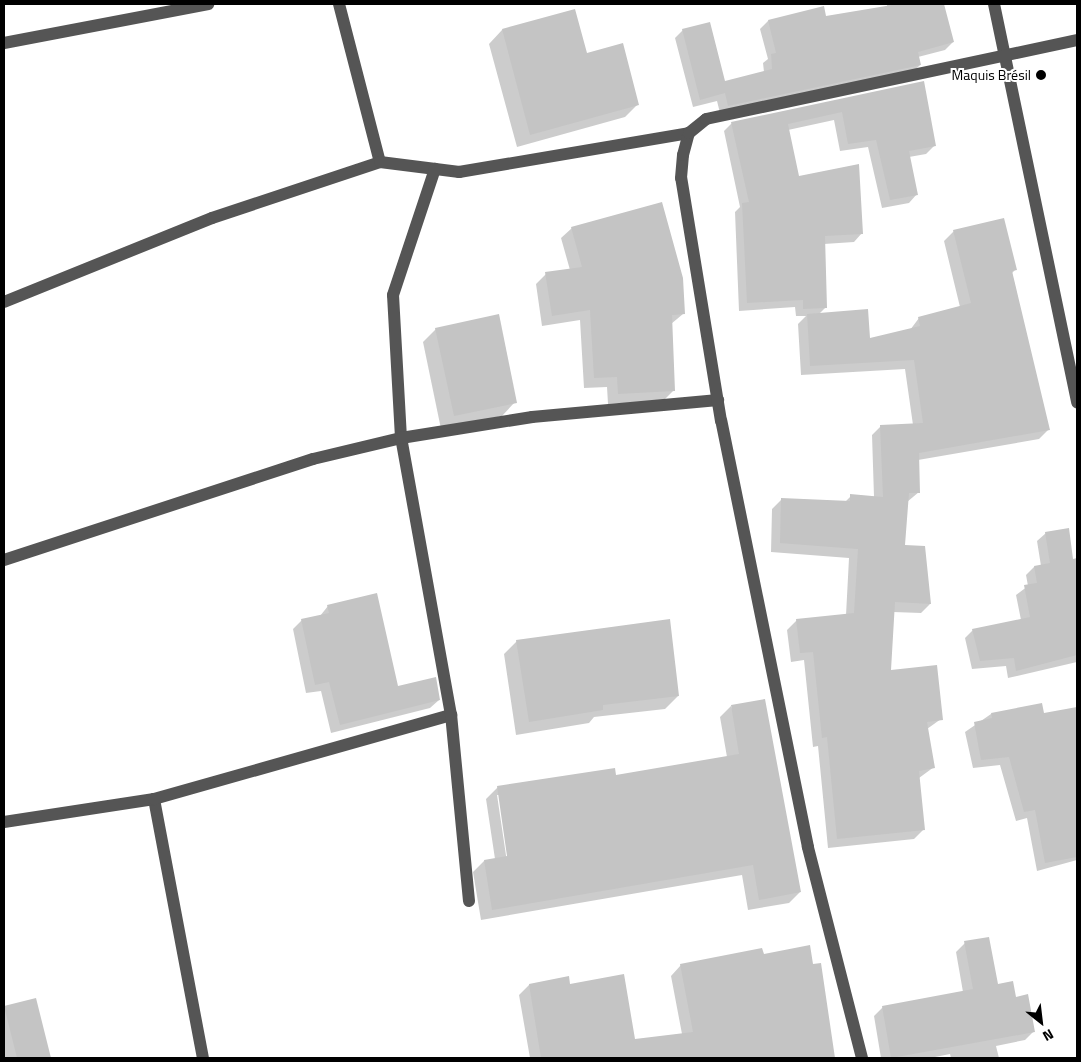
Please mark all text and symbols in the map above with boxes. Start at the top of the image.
place label: Maquis Brésil [952,67,1031,83]
marker: Maquis Brésil [1035,69,1047,81]
north arrow [1016,997,1066,1047]
text: N [1039,1024,1058,1047]

